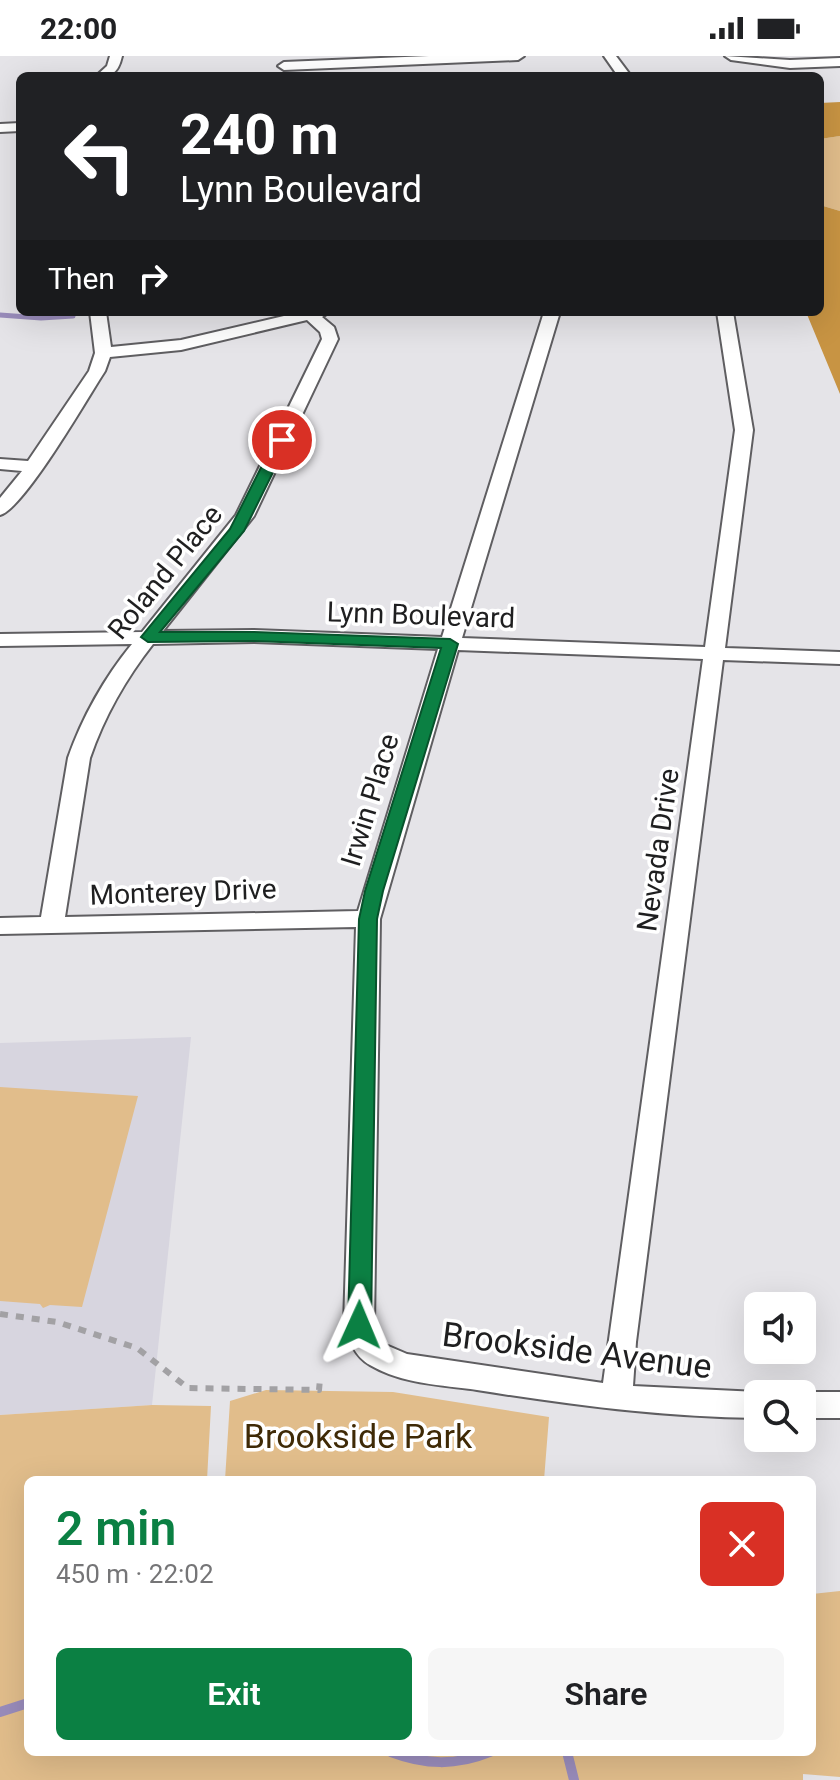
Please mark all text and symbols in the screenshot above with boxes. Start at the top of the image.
text: 22:00 [40,11,117,46]
text: 240 m [180,102,339,168]
icon: left [48,104,152,208]
text: Lynn Boulevard [180,169,422,211]
icon: right [131,256,175,300]
text: Then [48,261,115,296]
pin [248,406,316,474]
icon: arrive [260,418,304,462]
street label: Roland Place [101,498,229,646]
street label: Lynn Boulevard [326,595,516,635]
street label: Irwin Place [334,730,406,870]
street label: Nevada Drive [630,766,686,934]
street label: Monterey Drive [89,872,277,912]
position arrow [317,1283,401,1367]
map controls [744,1292,816,1452]
button: sound [744,1292,816,1364]
street label: Brookside Avenue [440,1314,714,1386]
button: search [744,1380,816,1452]
park label: Brookside Park [244,1416,473,1456]
text: 2 min [56,1500,176,1557]
button: close [700,1502,784,1586]
text: 450 m · 22:02 [56,1559,214,1589]
button: Exit [56,1648,412,1740]
button: Share [428,1648,784,1740]

